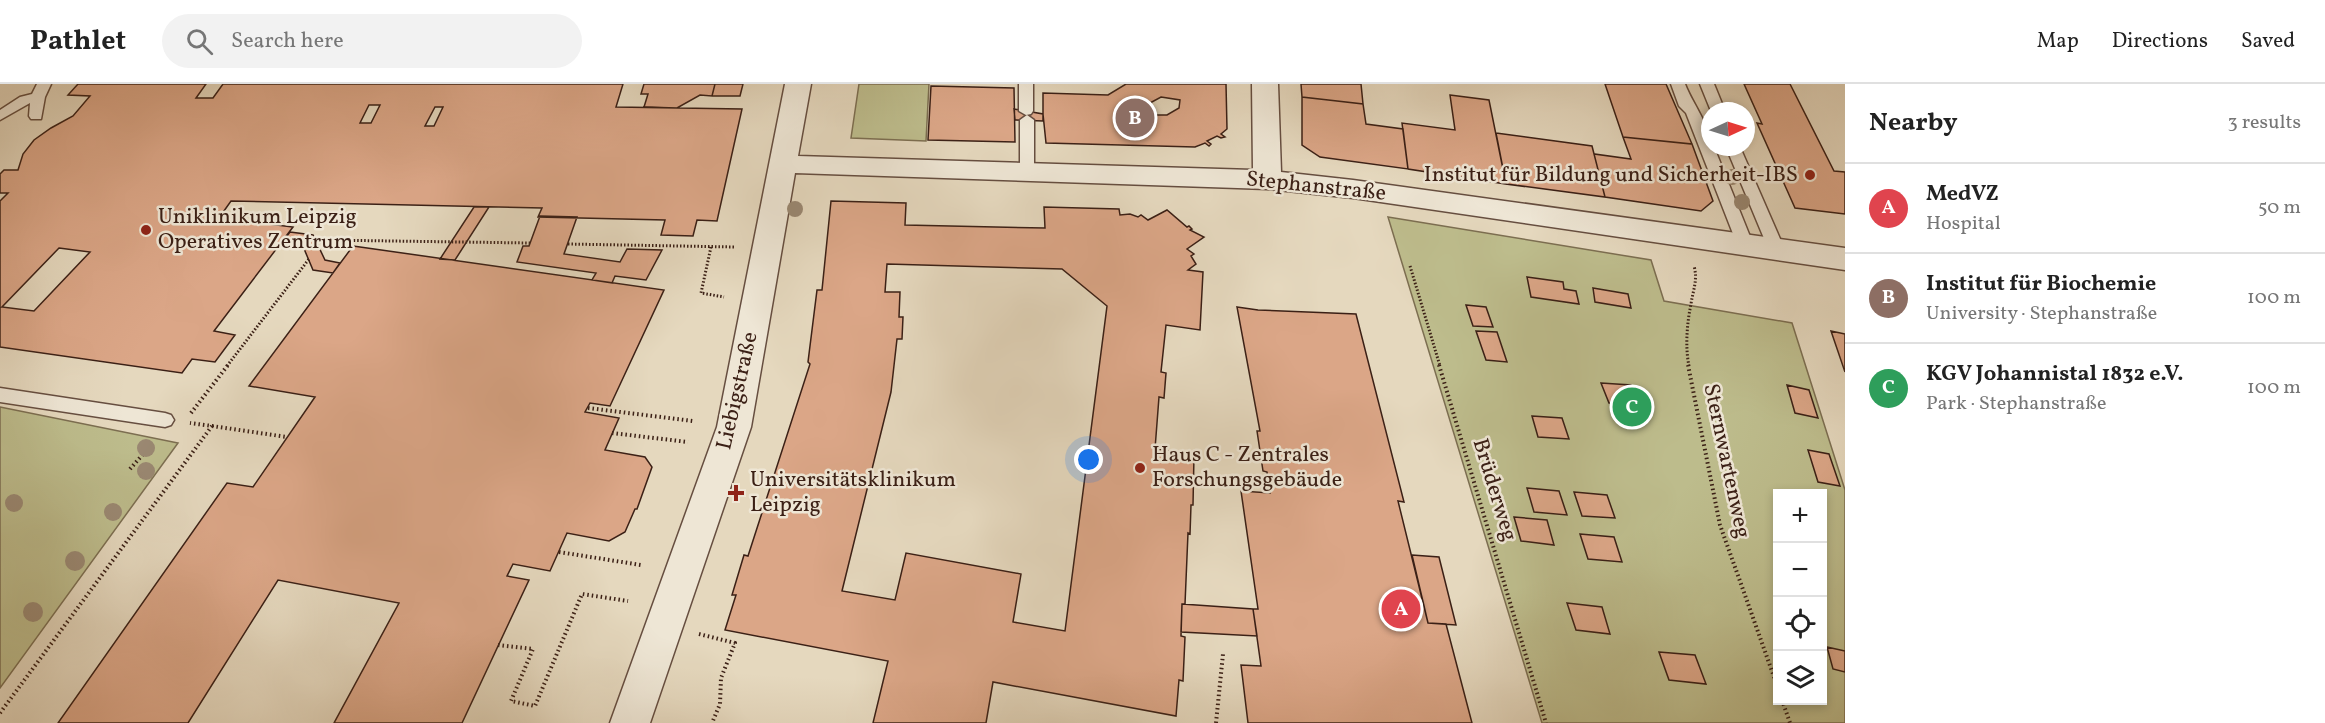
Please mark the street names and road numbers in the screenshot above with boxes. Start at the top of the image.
street label: Stephanstraße [1244,164,1388,210]
street label: Liebigstraße [709,329,767,453]
street label: Sternwartenweg [1694,381,1758,541]
street label: Brüderweg [1464,435,1524,545]

